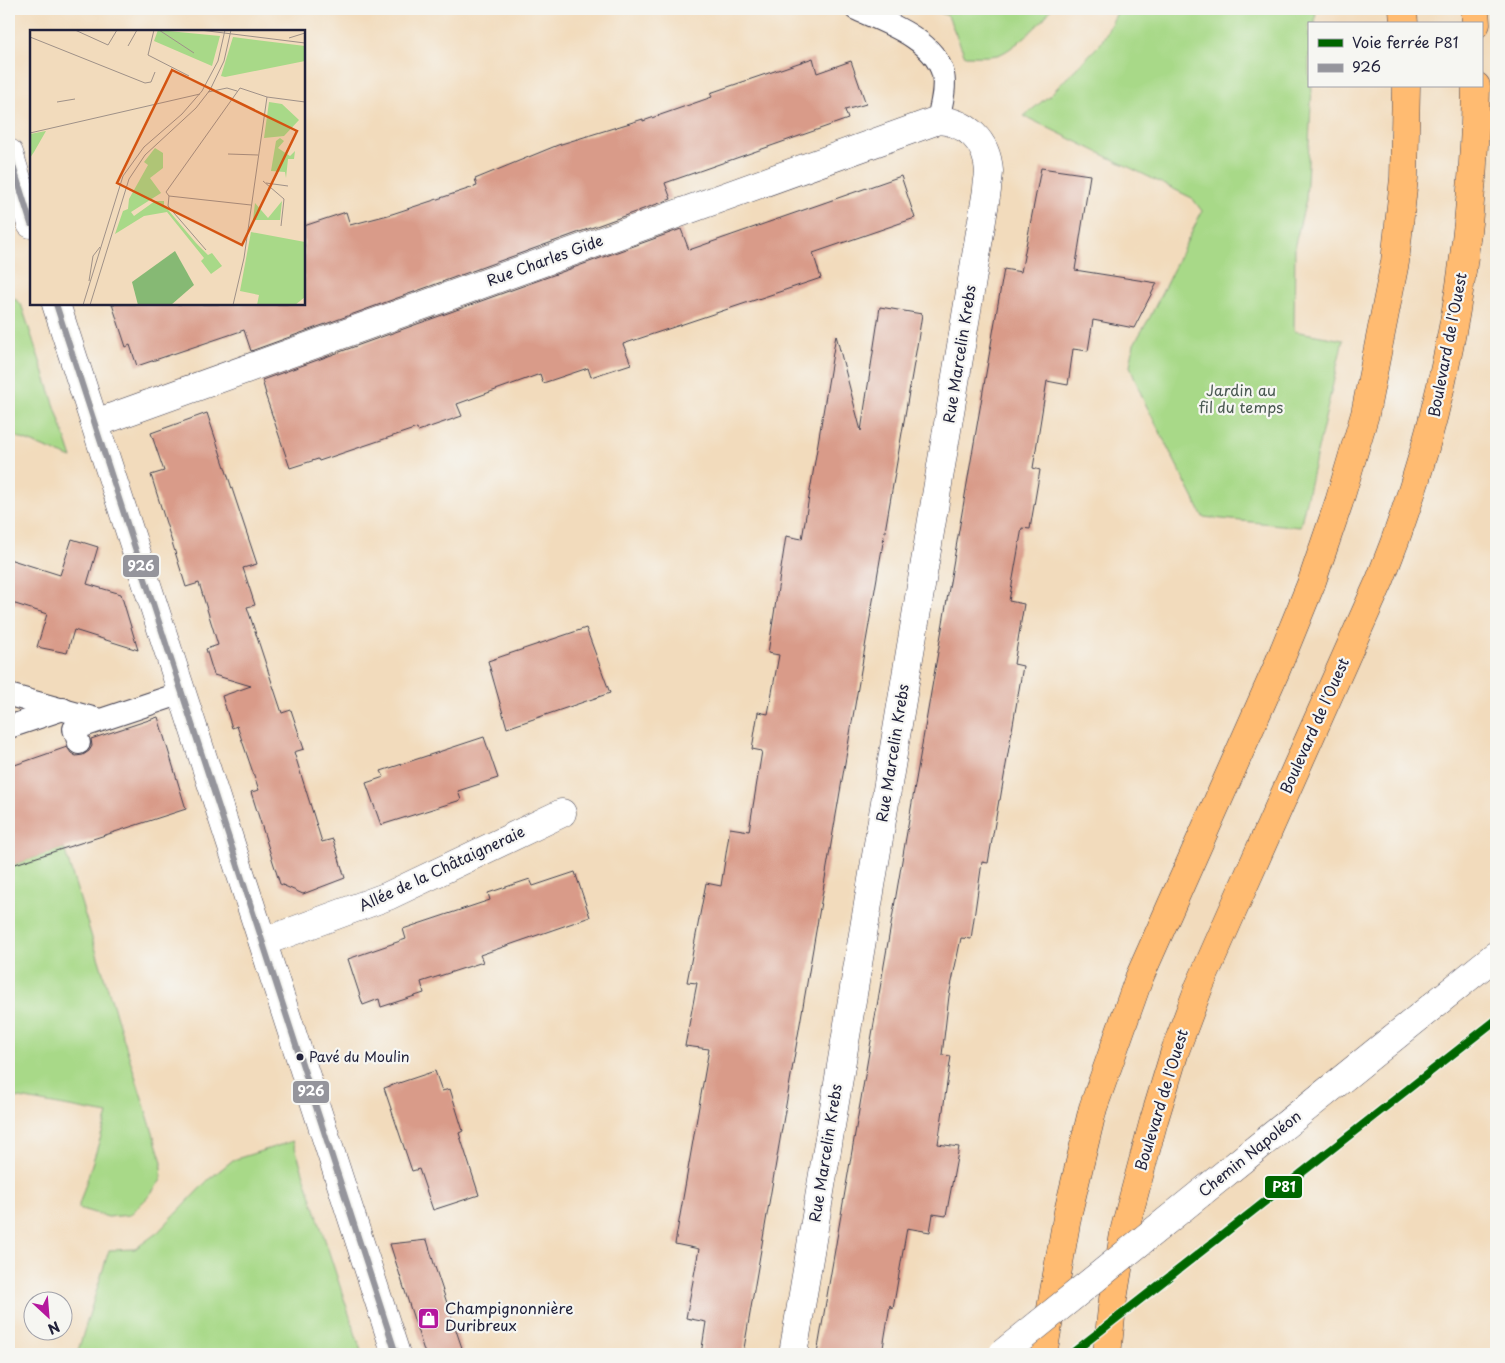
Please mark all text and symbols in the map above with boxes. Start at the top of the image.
legend [1308,22,1482,88]
inset map [30,30,305,305]
text: Voie ferrée P81 [1352,30,1458,53]
text: 926 [1352,54,1381,77]
street label: Rue Charles Gide [483,228,606,291]
street label: Boulevard de l'Ouest [1421,270,1472,419]
street label: Rue Marcelin Krebs [936,283,981,424]
park label: Jardin au fil du temps [1199,378,1283,418]
line badge: 926 [122,554,160,578]
text: 926 [128,555,154,576]
street label: Boulevard de l'Ouest [1273,654,1354,797]
street label: Rue Marcelin Krebs [869,682,914,823]
street label: Allée de la Châtaigneraie [355,819,528,916]
street label: Boulevard de l'Ouest [1128,1026,1193,1173]
place label: Pavé du Moulin [309,1046,410,1067]
marker: Pavé du Moulin [295,1052,305,1062]
line badge: 926 [292,1080,330,1104]
text: 926 [298,1080,324,1101]
street label: Rue Marcelin Krebs [802,1082,847,1223]
street label: Chemin Napoléon [1193,1104,1305,1202]
line badge: P81 [1264,1175,1303,1199]
text: P81 [1272,1176,1296,1197]
north arrow [22,1290,72,1340]
place label: Champignonnière Duribreux [445,1296,573,1336]
shop icon: Champignonnière Duribreux [417,1306,441,1330]
text: N [44,1316,64,1340]

